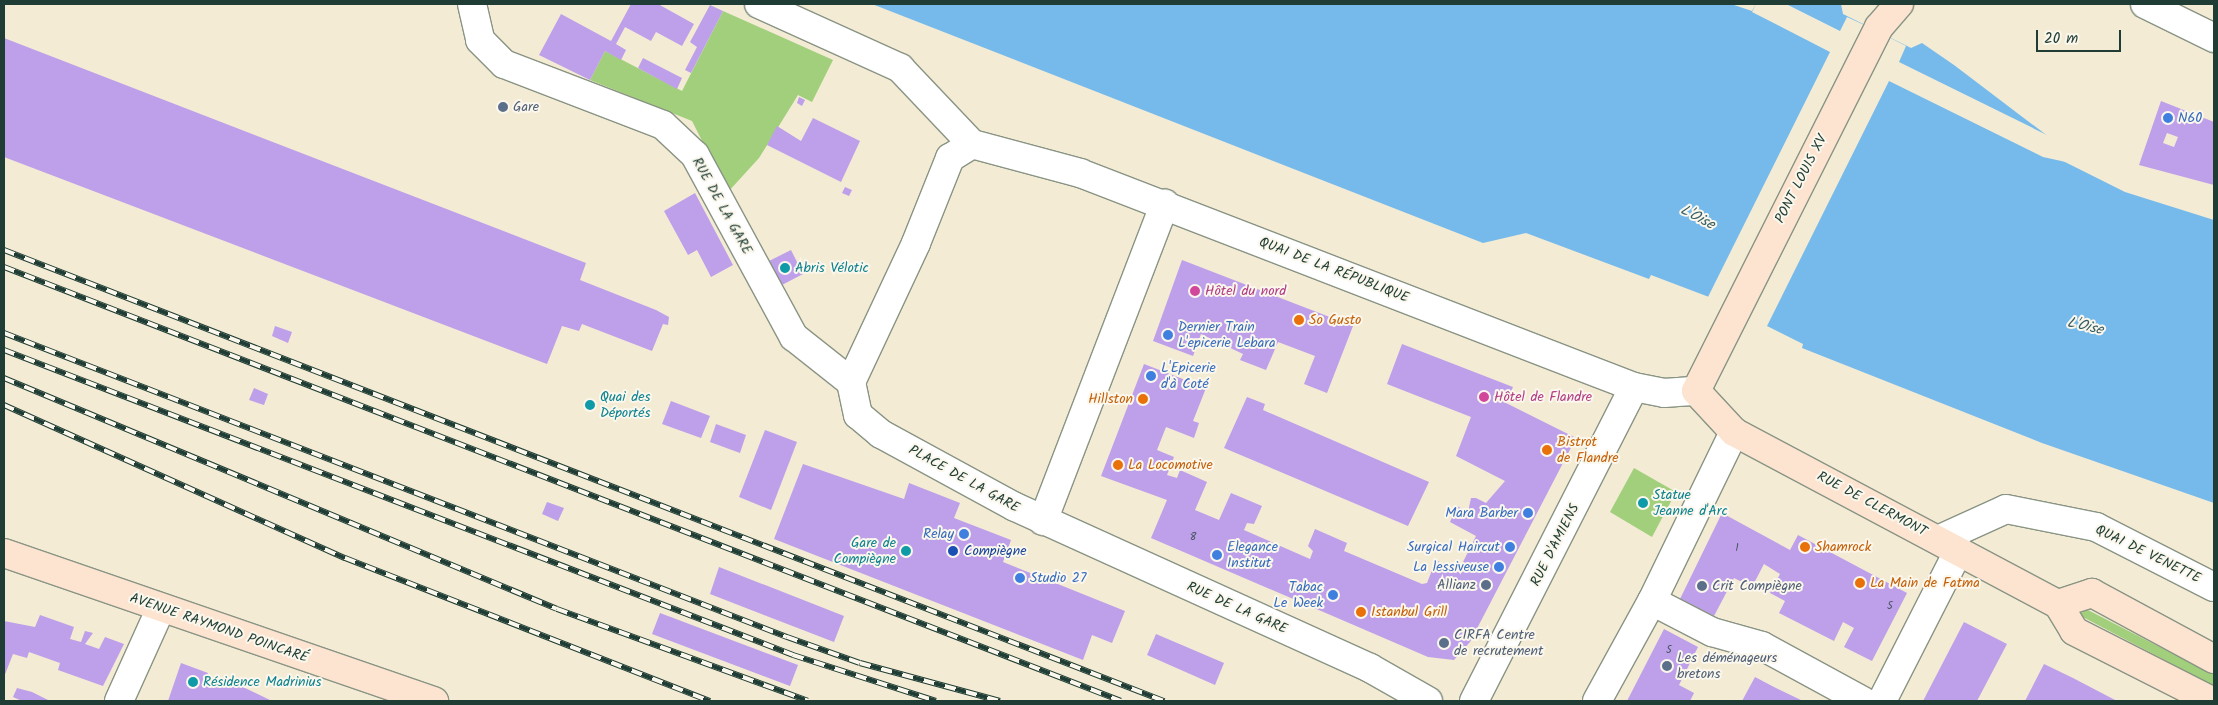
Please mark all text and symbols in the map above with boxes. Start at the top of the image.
scale bar [2038,20,2123,52]
text: 20 m [2044,27,2078,51]
place label: Gare [513,99,539,115]
marker: Gare [497,101,509,113]
place label: N60 [2178,110,2202,126]
marker: N60 [2162,112,2174,124]
street label: PONT LOUIS XV [1772,132,1830,226]
street label: RUE DE LA GARE [688,155,756,257]
water label: L'Oise [1677,202,1717,234]
street label: QUAI DE LA RÉPUBLIQUE [1257,234,1411,306]
place label: Abris Vélotic [795,260,869,276]
marker: Abris Vélotic [779,262,791,274]
place label: Hôtel du nord [1205,283,1286,299]
marker: Hôtel du nord [1189,285,1201,297]
place label: So Gusto [1309,312,1361,328]
marker: So Gusto [1293,314,1305,326]
water label: L'Oise [2065,314,2105,340]
place label: Dernier Train L'epicerie Lebara [1178,319,1275,352]
marker: Dernier Train L'epicerie Lebara [1162,329,1174,341]
place label: L'Epicerie d'à Coté [1161,360,1216,392]
marker: L'Epicerie d'à Coté [1145,370,1157,382]
place label: Quai des Déportés [600,389,650,422]
place label: Hôtel de Flandre [1494,389,1592,405]
place label: Hillston [1088,391,1133,407]
marker: Hôtel de Flandre [1478,391,1490,403]
marker: Hillston [1137,393,1149,405]
marker: Quai des Déportés [584,399,596,411]
place label: Bistrot de Flandre [1557,434,1619,467]
street label: PLACE DE LA GARE [906,442,1022,516]
marker: Bistrot de Flandre [1541,444,1553,456]
place label: La Locomotive [1128,457,1213,473]
marker: La Locomotive [1112,459,1124,471]
street label: RUE DE CLERMONT [1814,468,1930,540]
place label: Statue Jeanne d'Arc [1653,487,1728,520]
marker: Statue Jeanne d'Arc [1637,497,1649,509]
street label: RUE D'AMIENS [1527,501,1583,589]
place label: Mara Barber [1445,505,1518,521]
marker: Mara Barber [1522,507,1534,519]
street label: QUAI DE VENETTE [2093,521,2203,587]
place label: Relay [923,526,954,542]
marker: Relay [958,528,970,540]
house number: 8 [1190,530,1196,544]
place label: Gare de Compiègne [834,535,896,568]
place label: Elegance Institut [1227,539,1278,572]
place label: Surgical Haircut [1407,539,1500,555]
place label: Shamrock [1815,539,1871,555]
marker: Surgical Haircut [1504,541,1516,553]
house number: 1 [1735,541,1739,555]
marker: Shamrock [1799,541,1811,553]
place label: Compiègne [964,543,1026,559]
marker: Compiègne [946,544,960,558]
marker: Gare de Compiègne [900,545,912,557]
marker: Elegance Institut [1211,549,1223,561]
place label: La lessiveuse [1413,559,1489,575]
marker: La lessiveuse [1493,561,1505,573]
place label: Studio 27 [1030,570,1086,586]
marker: Studio 27 [1014,572,1026,584]
place label: La Main de Fatma [1870,575,1980,591]
place label: Allianz [1437,577,1476,593]
marker: La Main de Fatma [1854,577,1866,589]
street label: RUE DE LA GARE [1184,578,1290,638]
place label: Crit Compiègne [1712,578,1802,594]
place label: Tabac Le Week [1273,579,1323,612]
marker: Allianz [1480,579,1492,591]
marker: Crit Compiègne [1696,580,1708,592]
marker: Tabac Le Week [1327,589,1339,601]
street label: AVENUE RAYMOND POINCARÉ [128,590,310,666]
house number: 5 [1887,599,1893,613]
place label: Istanbul Grill [1371,604,1447,620]
marker: Istanbul Grill [1355,606,1367,618]
place label: CIRFA Centre de recrutement [1454,627,1543,660]
marker: CIRFA Centre de recrutement [1438,637,1450,649]
house number: 5 [1666,643,1672,657]
place label: Les déménageurs bretons [1677,650,1777,682]
marker: Les déménageurs bretons [1661,660,1673,672]
place label: Résidence Madrinius [203,674,322,690]
marker: Résidence Madrinius [187,676,199,688]

